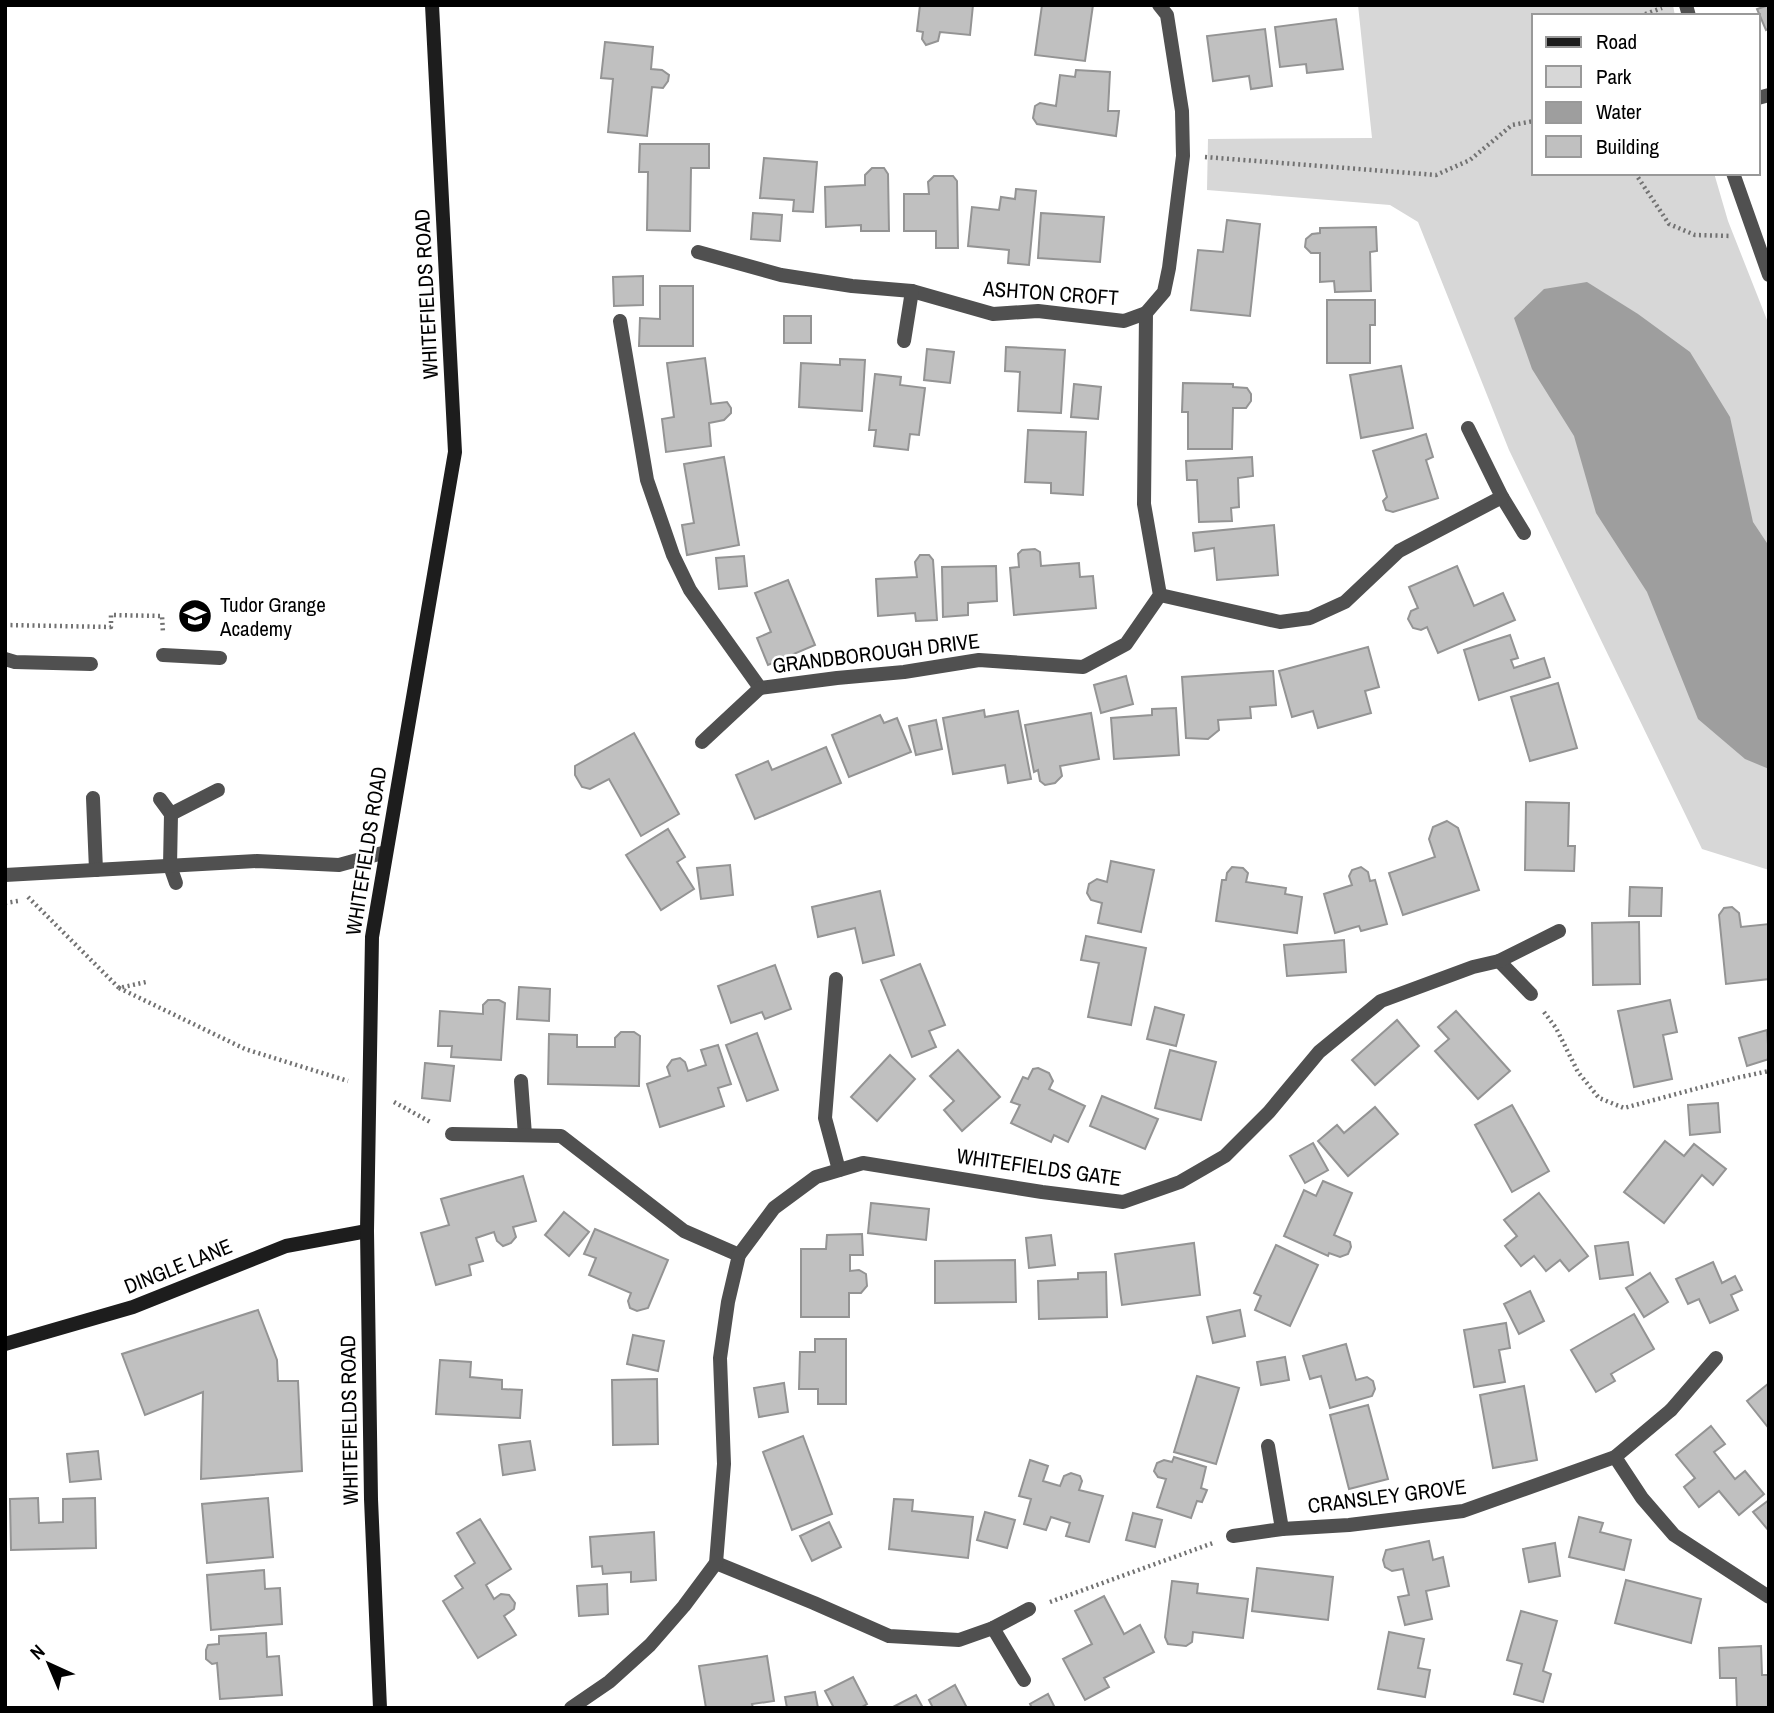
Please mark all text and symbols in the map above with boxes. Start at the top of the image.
legend [1532,14,1760,175]
text: Road [1596,27,1637,56]
text: Park [1596,62,1632,91]
text: Water [1596,97,1642,126]
text: Building [1596,132,1660,161]
street label: WHITEFIELDS ROAD [407,208,445,380]
street label: ASHTON CROFT [981,274,1120,312]
place label: Tudor Grange Academy [219,590,326,643]
school or university icon: Tudor Grange Academy [176,597,214,635]
street label: GRANDBOROUGH DRIVE [771,626,981,680]
street label: WHITEFIELDS ROAD [338,765,394,937]
street label: WHITEFIELDS GATE [955,1141,1123,1193]
street label: DINGLE LANE [120,1231,236,1301]
street label: WHITEFIELDS ROAD [333,1335,365,1505]
street label: CRANSLEY GROVE [1306,1472,1468,1520]
north arrow [14,1629,84,1699]
text: N [24,1639,50,1665]

